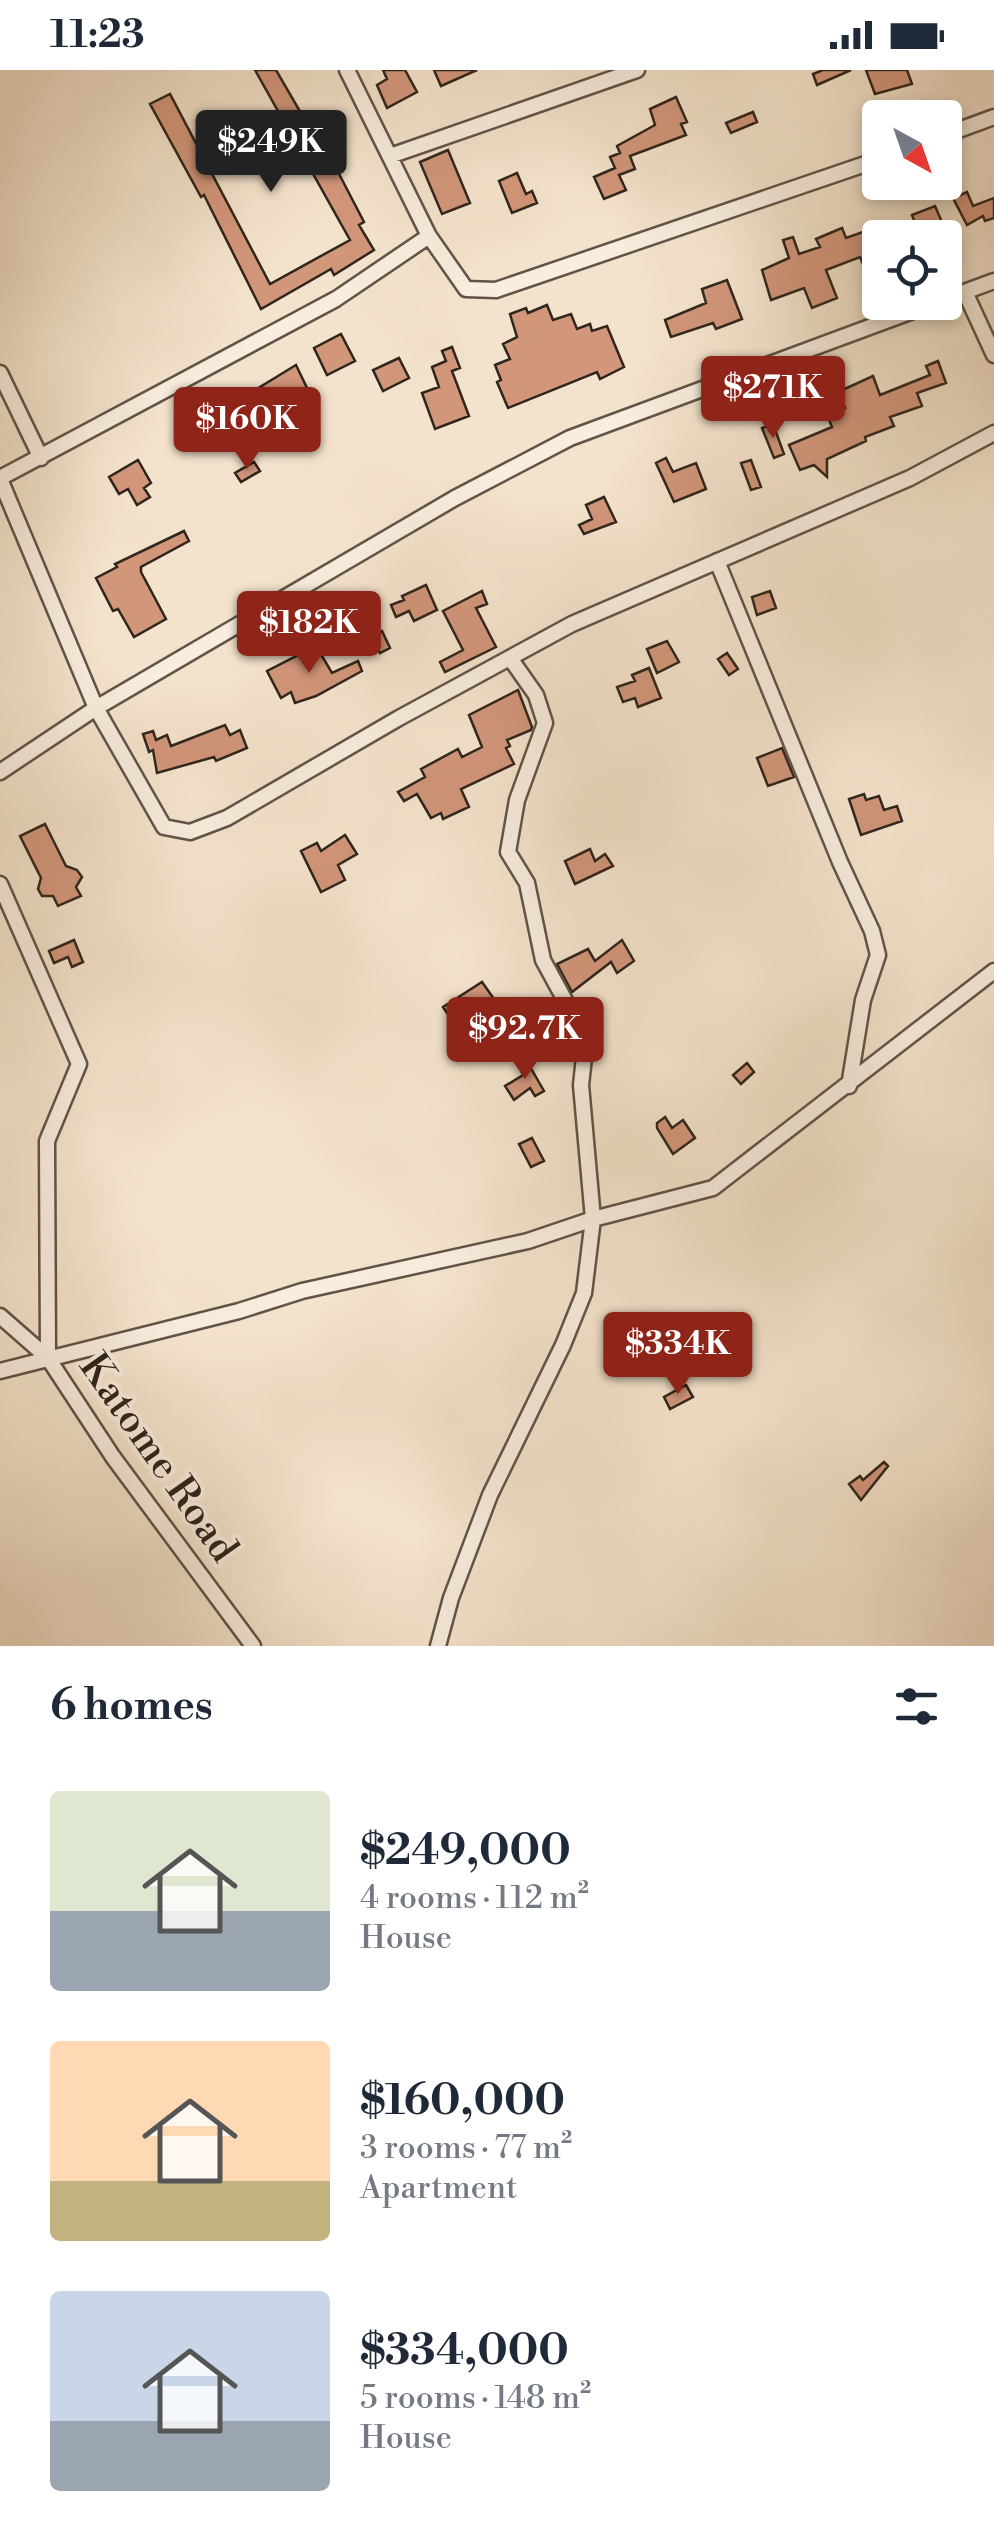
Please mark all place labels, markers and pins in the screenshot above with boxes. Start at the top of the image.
pin: $249K [201,110,341,195]
pin: $271K [703,356,843,441]
pin: $160K [177,387,317,472]
pin: $182K [239,591,379,676]
pin: $92.7K [444,997,606,1082]
pin: $334K [608,1312,748,1397]

